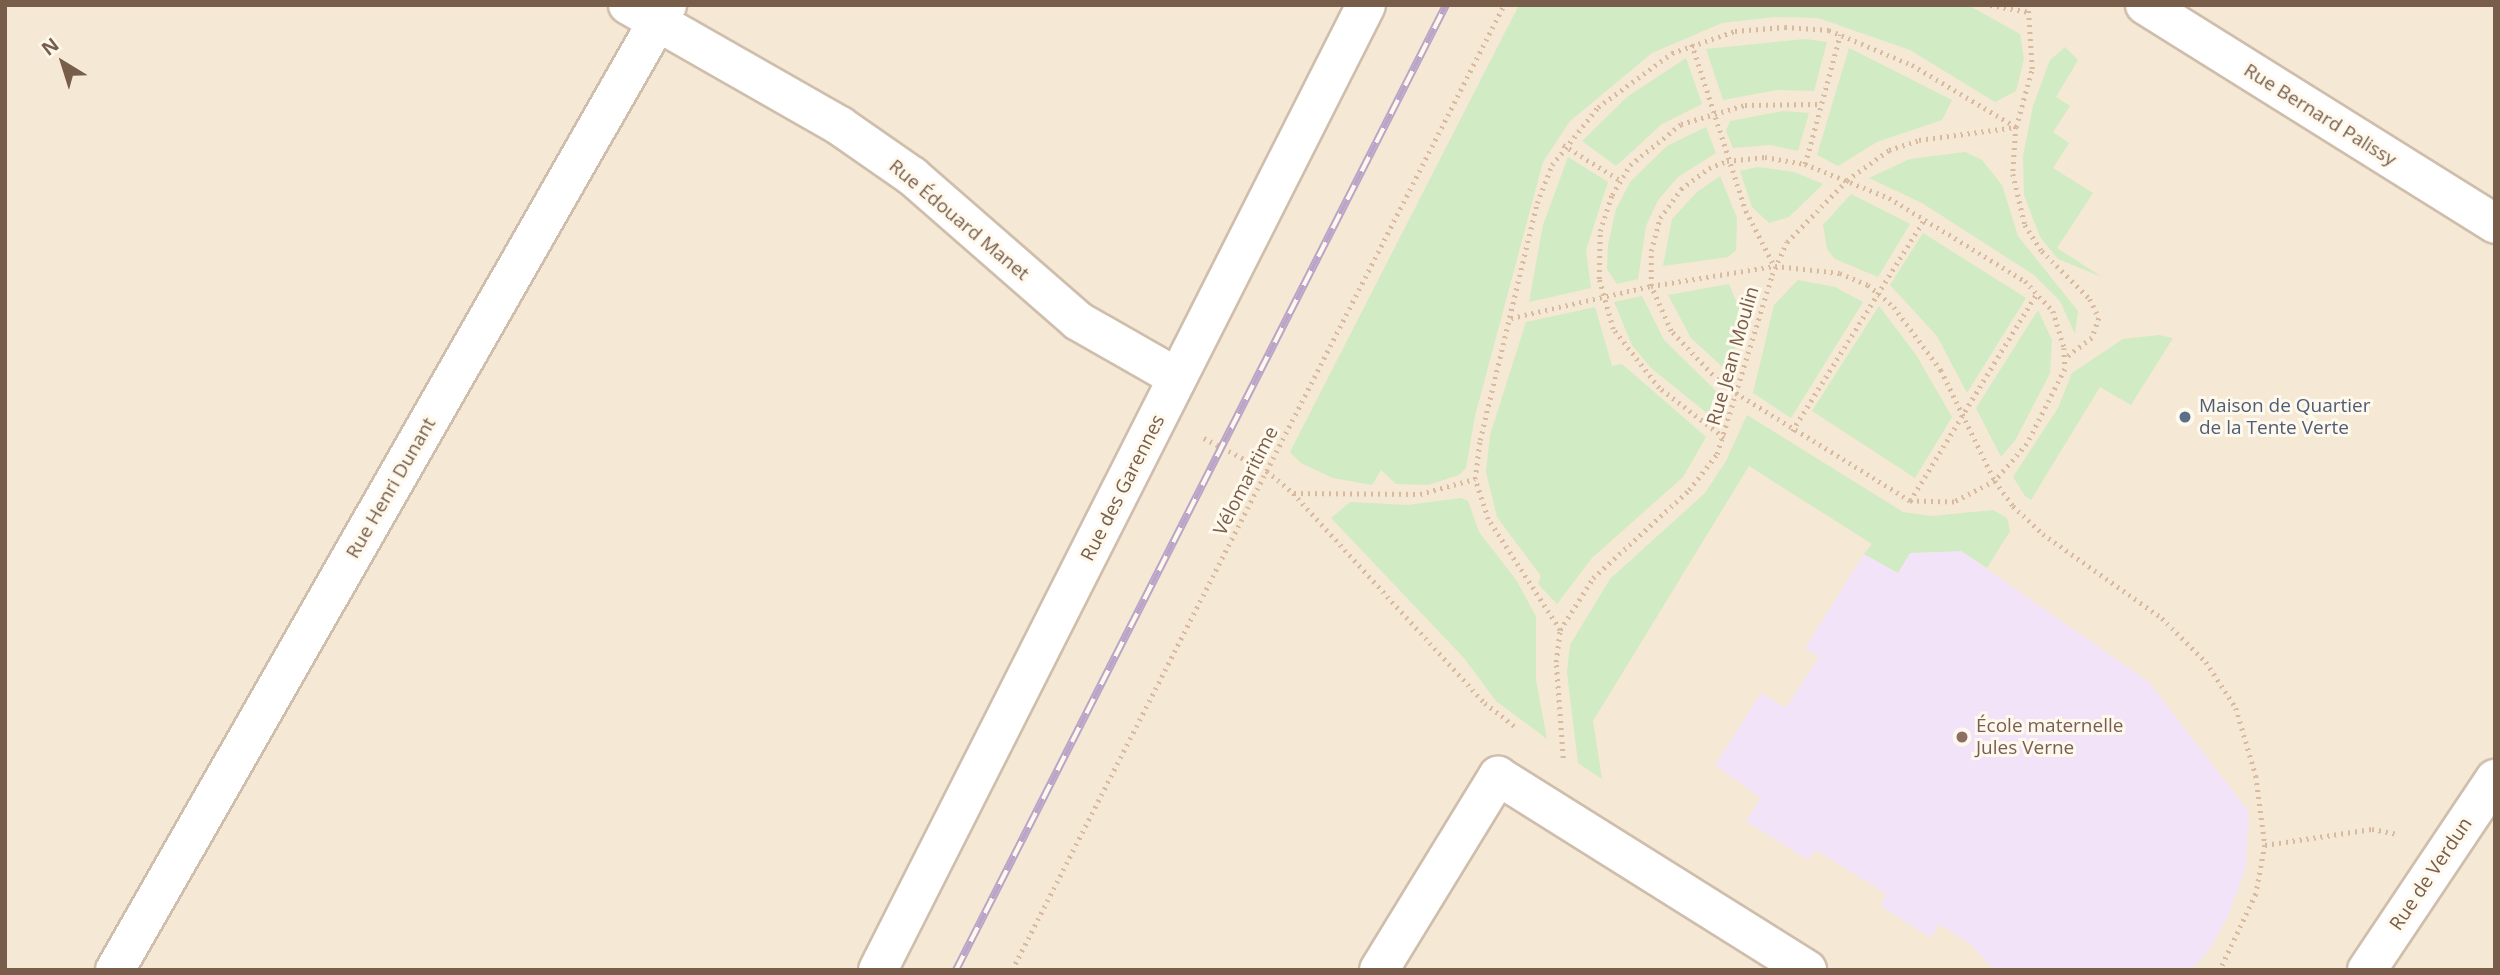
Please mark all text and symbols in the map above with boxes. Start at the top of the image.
north arrow [28,28,98,98]
text: N [36,31,64,61]
street label: Rue Bernard Palissy [2240,59,2400,171]
street label: Rue Édouard Manet [884,155,1034,285]
street label: Rue Jean Moulin [1702,284,1764,428]
place label: Maison de Quartier de la Tente Verte [2199,395,2371,439]
marker: Maison de Quartier de la Tente Verte [2177,409,2193,425]
street label: Rue des Garennes [1076,411,1170,565]
street label: Rue Henri Dunant [341,414,441,562]
street label: Vélomaritime [1209,423,1283,539]
place label: École maternelle Jules Verne [1976,715,2123,759]
marker: École maternelle Jules Verne [1954,729,1970,745]
street label: Rue de Verdun [2385,813,2477,935]

